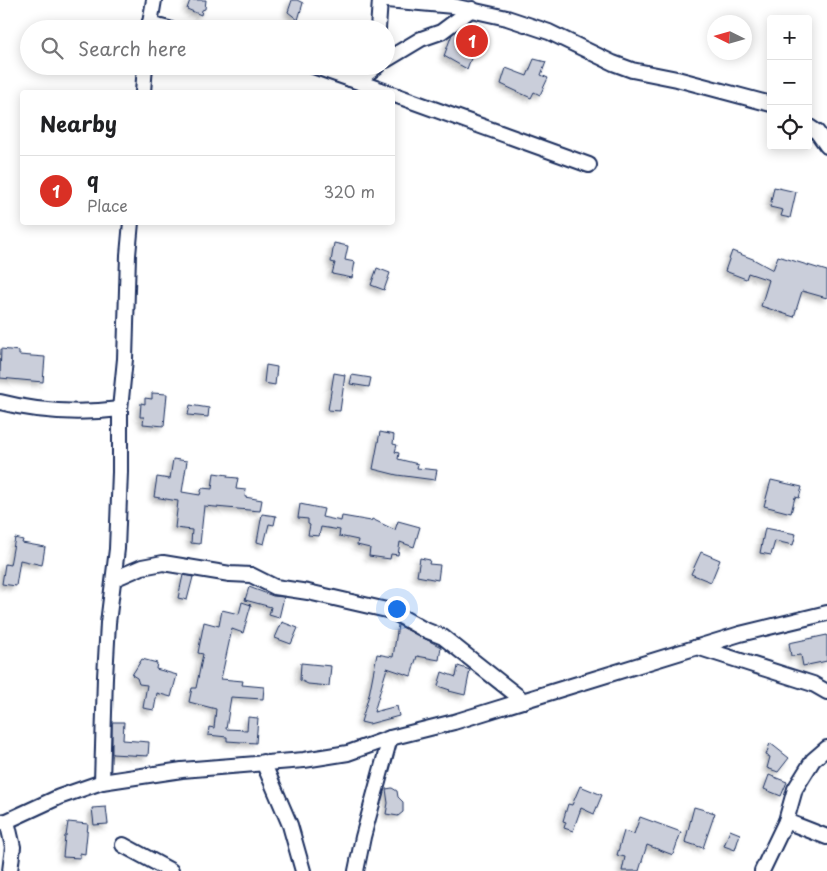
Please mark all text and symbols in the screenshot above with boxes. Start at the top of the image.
north arrow [707,15,752,60]
map controls [767,15,812,150]
button: + [767,15,812,60]
search box [20,20,395,75]
pin: 1 [456,22,488,60]
icon: search [38,34,66,62]
text: Search here [78,34,187,62]
button: − [767,60,812,105]
button: locate [767,105,812,150]
text: Nearby [40,107,117,139]
text: q [87,165,99,193]
text: 1 [52,179,60,203]
text: 320 m [324,179,375,203]
text: Place [87,193,128,217]
your location [384,596,410,622]

